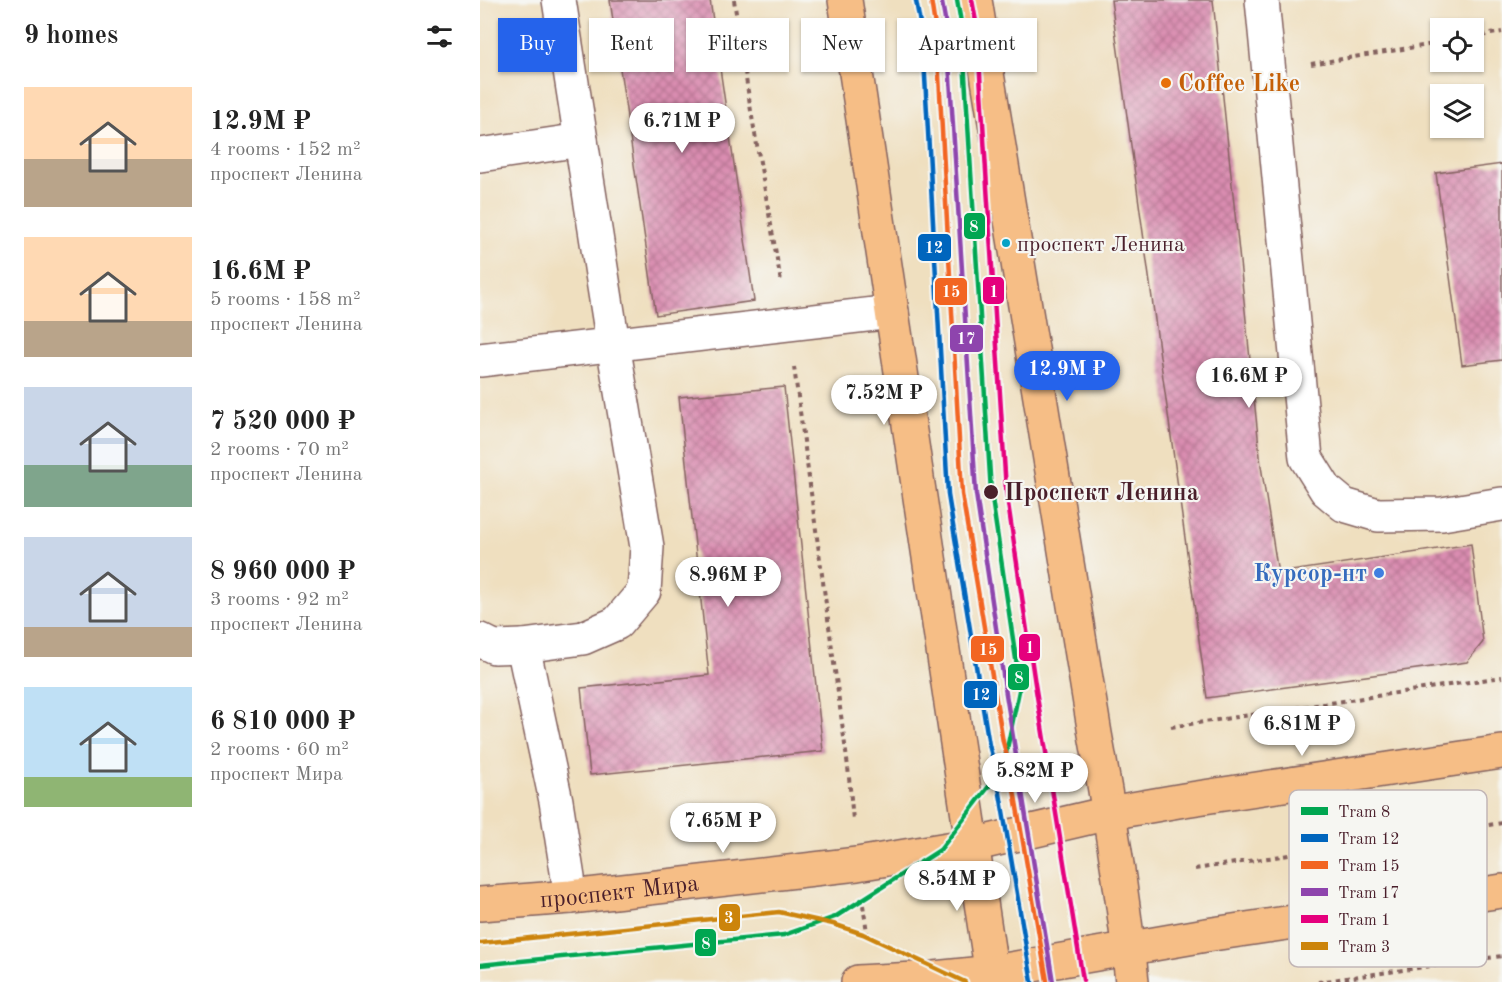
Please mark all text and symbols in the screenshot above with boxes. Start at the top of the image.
chip: Buy [498,18,577,72]
chip: Rent [589,18,674,72]
chip: Filters [686,18,789,72]
chip: New [801,18,885,72]
chip: Apartment [897,18,1037,72]
map controls [1430,18,1484,138]
button: locate [1430,18,1484,72]
icon: filters [423,20,456,53]
text: 9 homes [24,23,118,49]
place label: Coffee Like [1178,73,1300,97]
marker: Coffee Like [1159,76,1173,90]
button: layers [1430,84,1484,138]
pin: 6.71M ₽ [627,103,737,154]
text: 12.9M ₽ [210,109,311,135]
icon: home [72,111,144,183]
text: 6.71M ₽ [643,112,721,132]
text: 4 rooms · 152 m² [210,140,360,160]
text: проспект Ленина [210,165,363,185]
line badge: 8 [963,212,986,240]
text: 8 [969,220,979,236]
line badge: 12 [917,233,952,262]
place label: проспект Ленина [1017,234,1185,256]
marker: проспект Ленина [1000,237,1012,249]
text: 12 [925,241,943,257]
text: 16.6M ₽ [210,259,311,285]
icon: home [72,261,144,333]
line badge: 1 [982,276,1005,305]
line badge: 15 [934,277,968,306]
text: 15 [942,285,960,301]
text: 1 [989,285,999,301]
text: 5 rooms · 158 m² [210,290,360,310]
text: проспект Ленина [210,315,363,335]
line badge: 17 [949,324,984,353]
text: 17 [957,332,975,348]
pin: 12.9M ₽ [1012,351,1122,402]
pin: 16.6M ₽ [1194,358,1304,409]
text: 12.9M ₽ [1028,360,1106,380]
text: 16.6M ₽ [1210,367,1288,387]
pin: 7.52M ₽ [829,375,939,426]
text: 7.52M ₽ [845,384,923,404]
text: 7 520 000 ₽ [210,409,356,435]
icon: home [72,411,144,483]
text: 2 rooms · 70 m² [210,440,349,460]
text: проспект Ленина [210,465,363,485]
place label: Проспект Ленина [1004,482,1199,506]
marker: Проспект Ленина [982,483,1000,501]
pin: 8.96M ₽ [673,557,783,608]
text: 8 960 000 ₽ [210,559,356,585]
icon: home [72,561,144,633]
place label: Курсор-нт [1253,563,1367,587]
text: 8.96M ₽ [689,566,767,586]
marker: Курсор-нт [1372,566,1386,580]
text: 3 rooms · 92 m² [210,590,349,610]
text: проспект Ленина [210,615,363,635]
line badge: 1 [1018,633,1041,662]
line badge: 15 [970,635,1005,663]
text: 1 [1025,641,1035,657]
text: 15 [979,643,997,659]
line badge: 8 [1007,663,1030,691]
text: 8 [1014,671,1024,687]
line badge: 12 [963,680,998,709]
text: 12 [972,688,990,704]
pin: 6.81M ₽ [1247,706,1357,757]
text: 6 810 000 ₽ [210,709,356,735]
icon: home [72,711,144,783]
text: 6.81M ₽ [1263,715,1341,735]
text: 2 rooms · 60 m² [210,740,349,760]
pin: 5.82M ₽ [980,753,1090,804]
text: 5.82M ₽ [996,762,1074,782]
text: проспект Мира [210,765,343,785]
legend [1289,790,1487,967]
pin: 7.65M ₽ [668,803,778,854]
text: Tram 8 [1338,805,1390,821]
text: 7.65M ₽ [684,812,762,832]
text: Tram 12 [1338,832,1400,848]
text: Tram 15 [1338,859,1400,875]
pin: 8.54M ₽ [902,861,1012,912]
text: 8.54M ₽ [918,870,996,890]
street label: проспект Мира [539,872,700,913]
text: Tram 17 [1338,886,1400,902]
line badge: 3 [718,903,741,932]
text: 3 [724,911,734,927]
text: Tram 1 [1338,913,1390,929]
line badge: 8 [694,928,717,957]
text: 8 [701,937,711,953]
text: Tram 3 [1338,940,1390,956]

